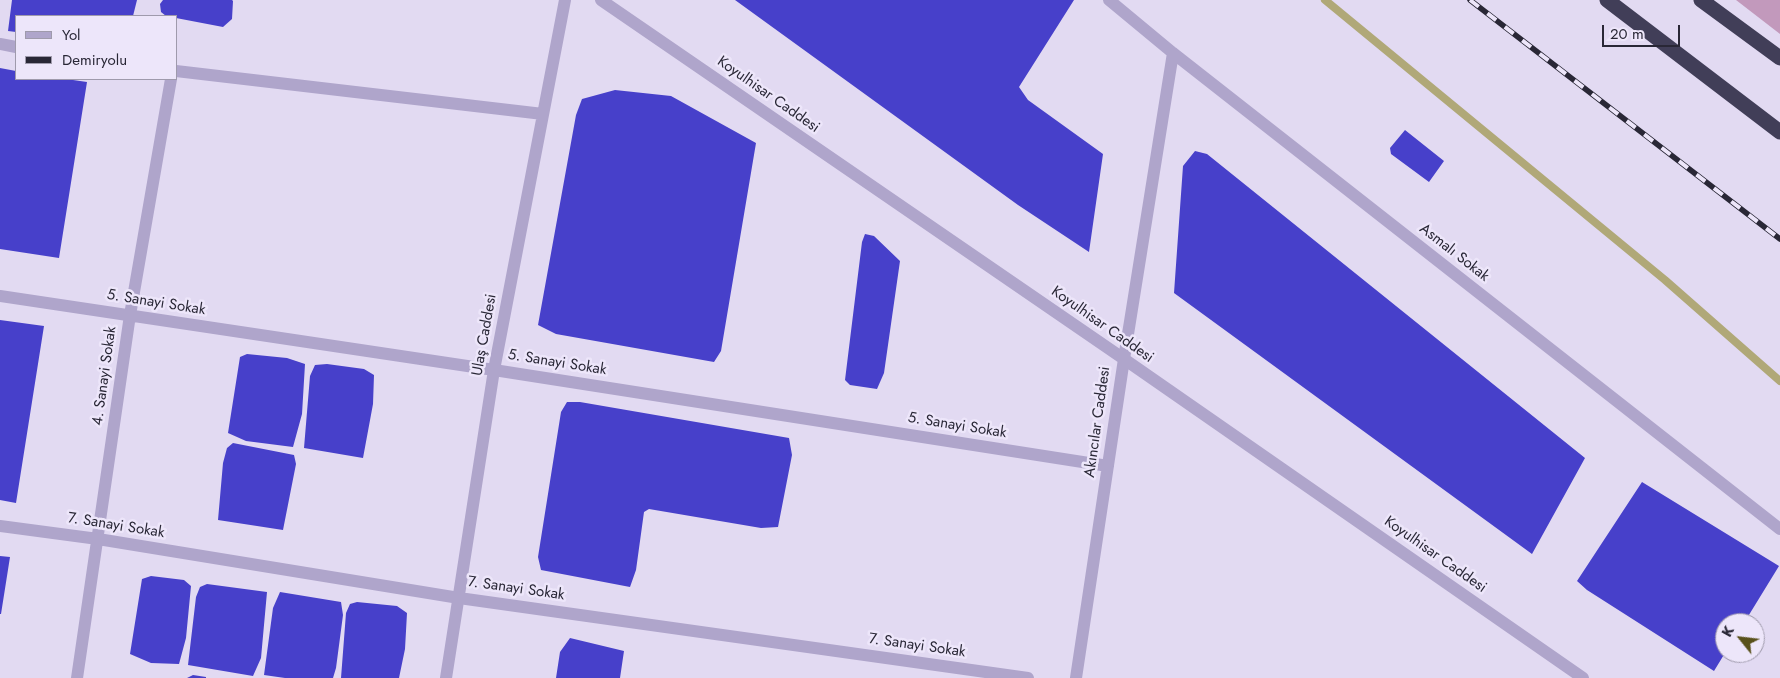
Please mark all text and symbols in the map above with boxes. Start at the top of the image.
legend [15,15,178,80]
scale bar [1605,15,1682,47]
text: 20 m [1610,23,1644,45]
text: Yol [62,24,81,46]
text: Demiryolu [62,49,127,71]
street label: Koyulhisar Caddesi [713,53,823,137]
street label: Asmalı Sokak [1416,220,1492,286]
street label: Koyulhisar Caddesi [1047,283,1157,367]
street label: 5. Sanayi Sokak [105,286,207,320]
street label: Ulaş Caddesi [469,293,501,377]
street label: 4. Sanayi Sokak [89,325,121,427]
street label: 5. Sanayi Sokak [506,346,608,380]
street label: Akıncılar Caddesi [1081,365,1115,479]
street label: 5. Sanayi Sokak [906,409,1008,443]
street label: 7. Sanayi Sokak [66,509,166,543]
street label: Koyulhisar Caddesi [1380,513,1490,597]
street label: 7. Sanayi Sokak [466,573,566,605]
north arrow [1715,613,1765,663]
text: K [1717,622,1739,640]
street label: 7. Sanayi Sokak [867,630,967,662]

